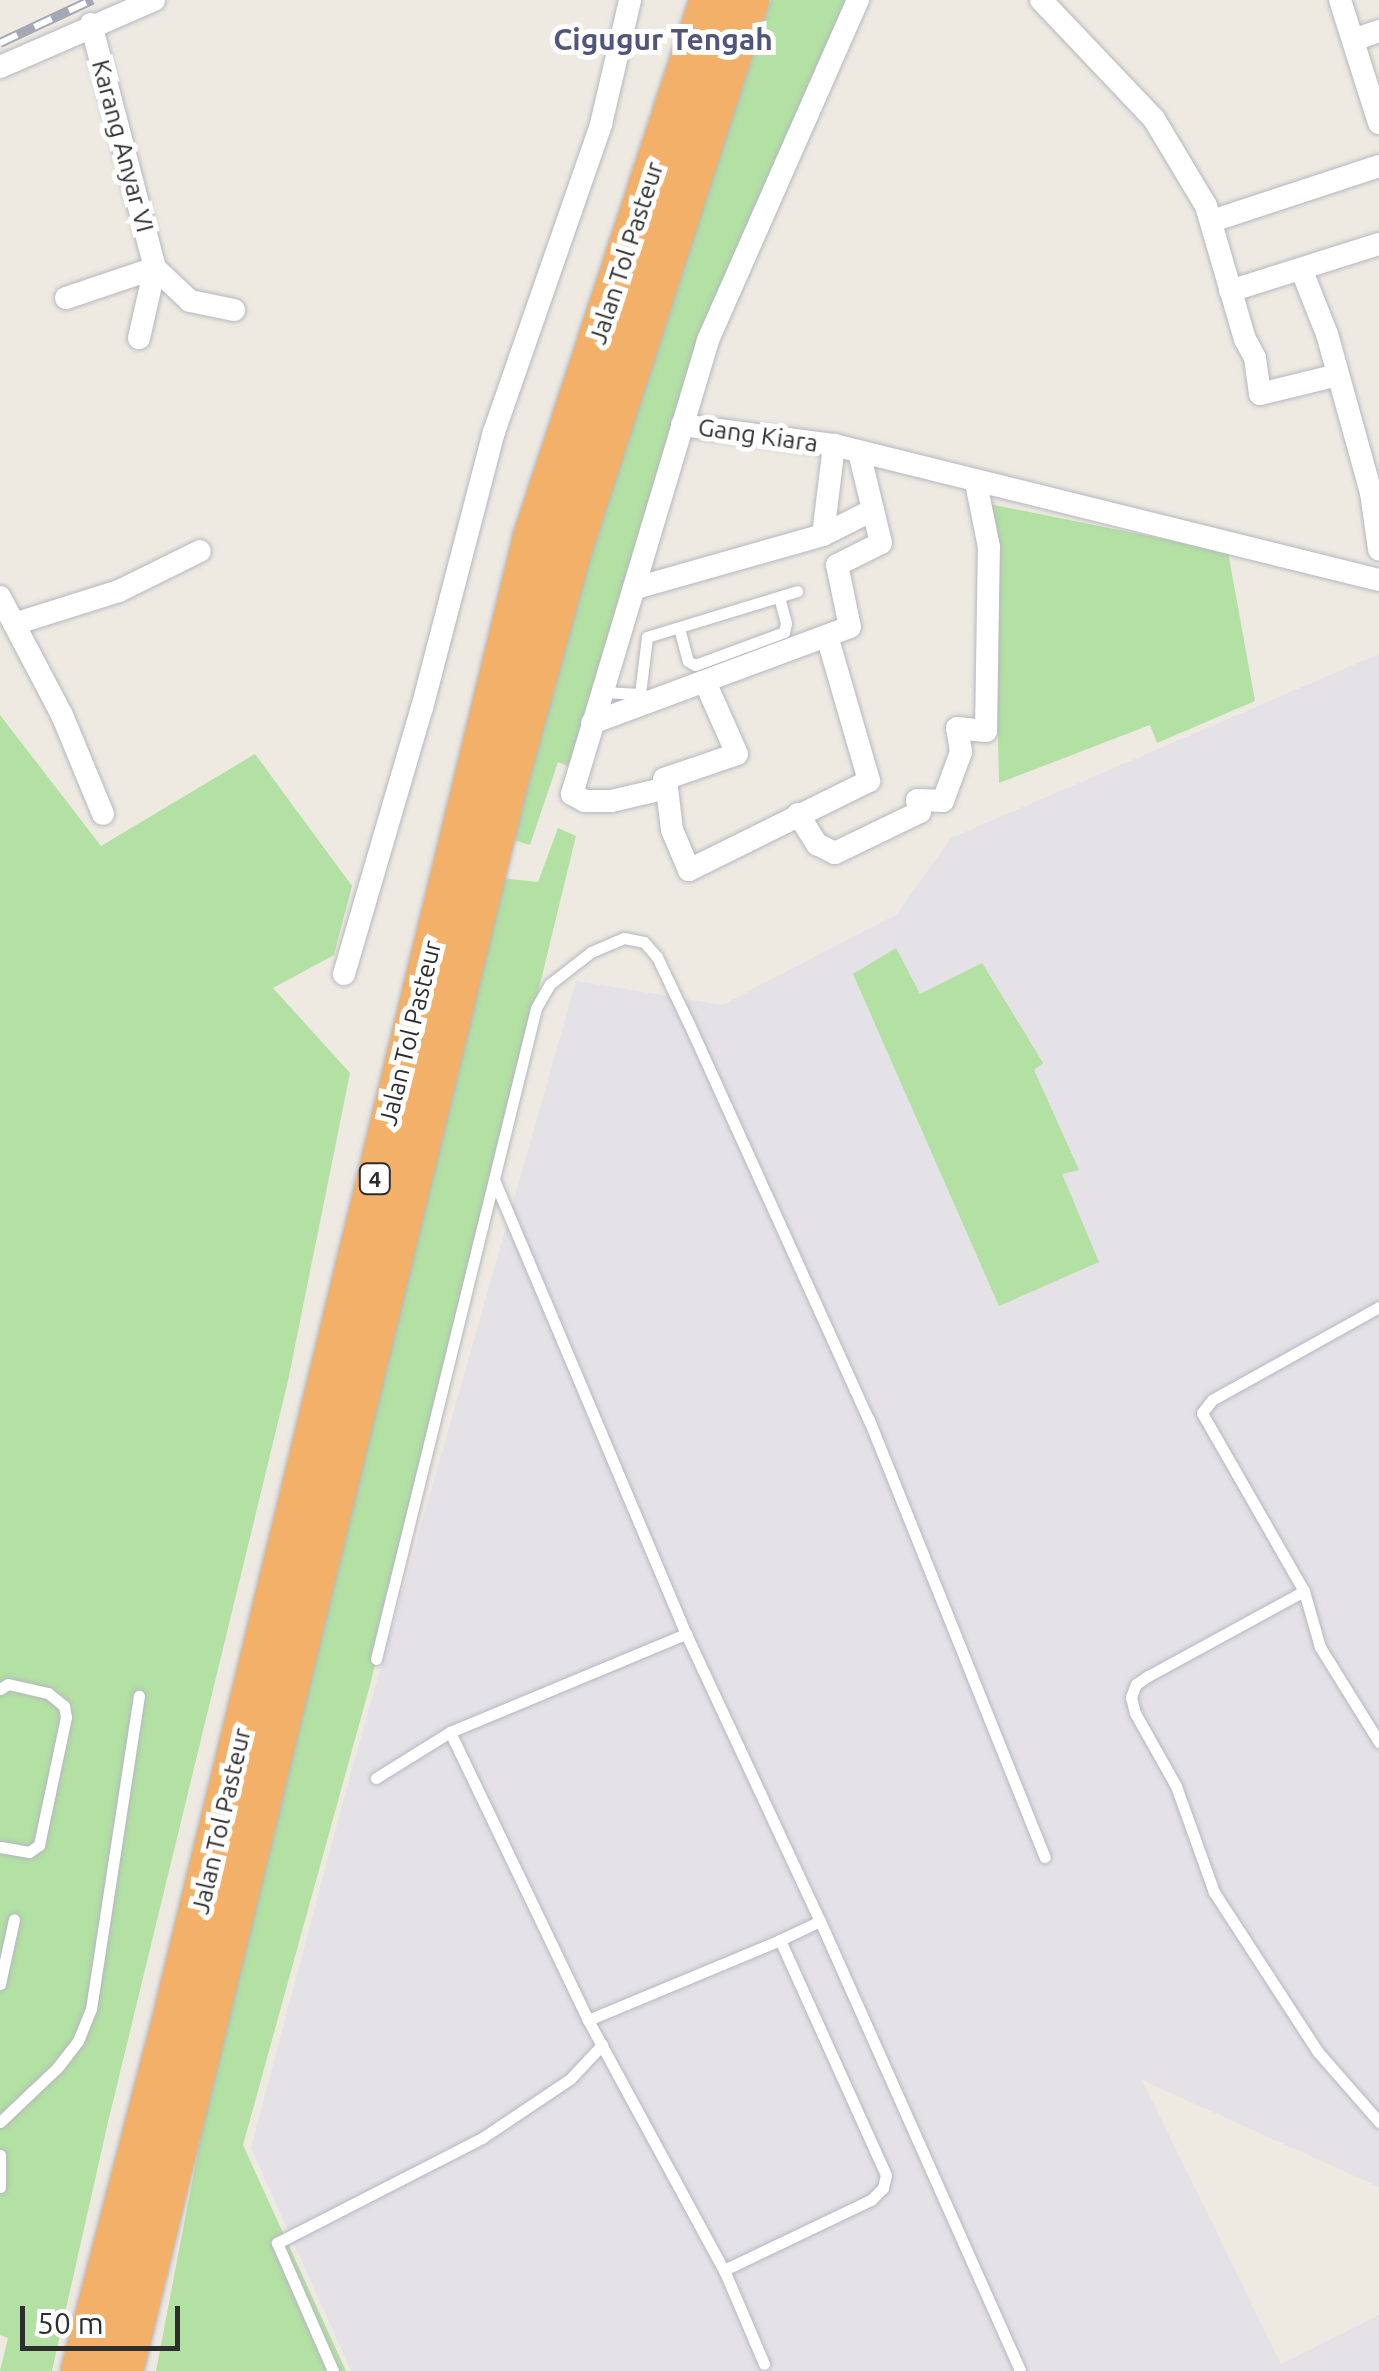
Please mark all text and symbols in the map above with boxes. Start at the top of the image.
district label: Cigugur Tengah [553,21,773,57]
street label: Karang Anyar VI [86,56,160,236]
street label: Jalan Tol Pasteur [582,158,670,348]
street label: Gang Kiara [696,412,820,458]
street label: Jalan Tol Pasteur [372,937,448,1129]
road number: 4 [358,1162,392,1196]
street label: Jalan Tol Pasteur [185,1725,257,1917]
scale bar [25,2286,185,2348]
text: 50 m [37,2306,104,2340]

